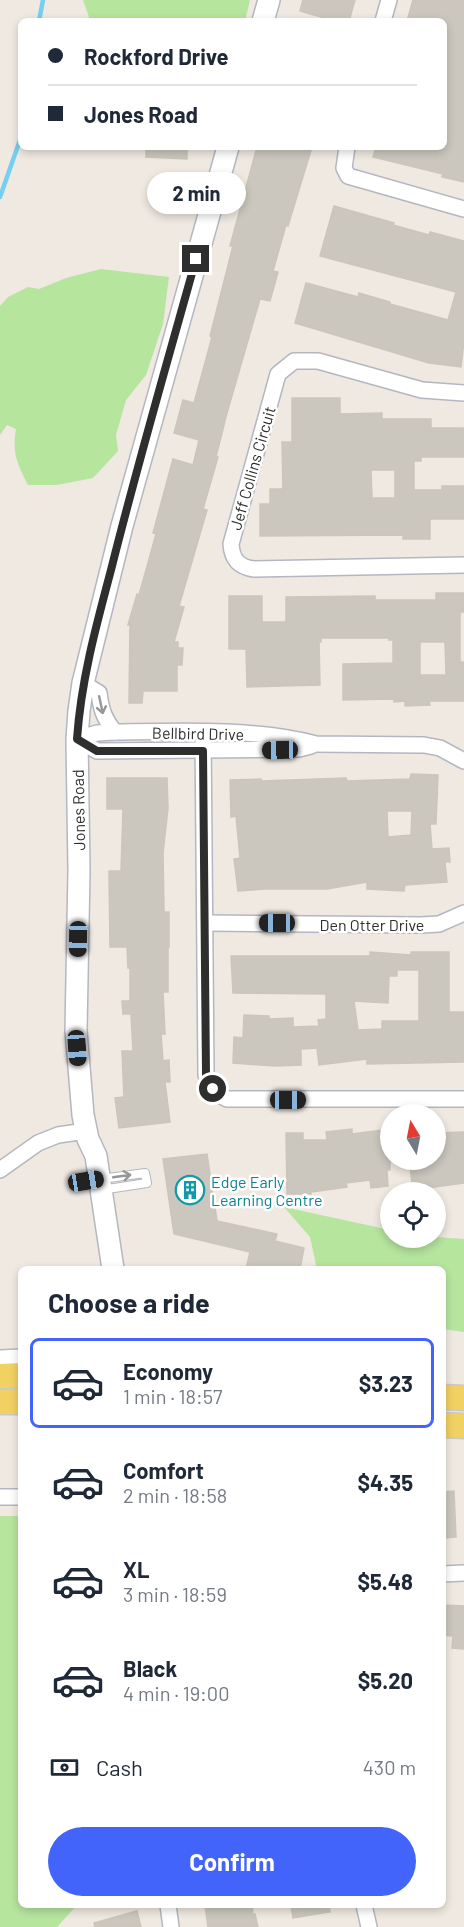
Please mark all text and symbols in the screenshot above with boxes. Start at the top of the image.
text: Rockford Drive [84,43,229,69]
text: Jones Road [84,101,198,127]
callout: 2 min [146,172,246,214]
text: 2 min [173,181,220,205]
route end [182,245,209,272]
street label: Jeff Collins Circuit [225,404,279,532]
one-way arrow [96,695,108,714]
street label: Bellbird Drive [152,723,244,743]
car [262,741,298,759]
street label: Jones Road [68,769,88,851]
car [259,914,295,932]
street label: Den Otter Drive [320,915,424,934]
car [69,921,87,957]
car [67,1029,87,1067]
route start [199,1075,226,1102]
car [270,1091,306,1109]
north arrow [380,1104,446,1170]
map controls [380,1104,446,1248]
car [67,1169,105,1193]
one-way arrow [112,1171,131,1182]
place label: Edge Early Learning Centre [211,1172,323,1209]
building icon: Edge Early Learning Centre [174,1174,206,1206]
button: locate [380,1182,446,1248]
text: Choose a ride [48,1286,210,1318]
icon: car [51,1356,105,1410]
text: Economy [123,1358,213,1384]
text: $3.23 [359,1370,413,1396]
text: 1 min · 18:57 [123,1384,223,1408]
icon: car [51,1455,105,1509]
text: Comfort [123,1457,204,1483]
text: $4.35 [357,1469,413,1495]
text: 2 min · 18:58 [123,1483,227,1507]
icon: car [51,1554,105,1608]
text: XL [123,1556,149,1582]
text: $5.48 [357,1568,413,1594]
text: 3 min · 18:59 [123,1582,227,1606]
icon: car [51,1653,105,1707]
text: Black [123,1655,177,1681]
text: $5.20 [358,1667,413,1693]
text: 4 min · 19:00 [123,1681,229,1705]
icon: cash [48,1751,81,1784]
text: Cash [96,1754,143,1780]
text: 430 m [363,1755,416,1779]
button: Confirm [48,1827,416,1896]

